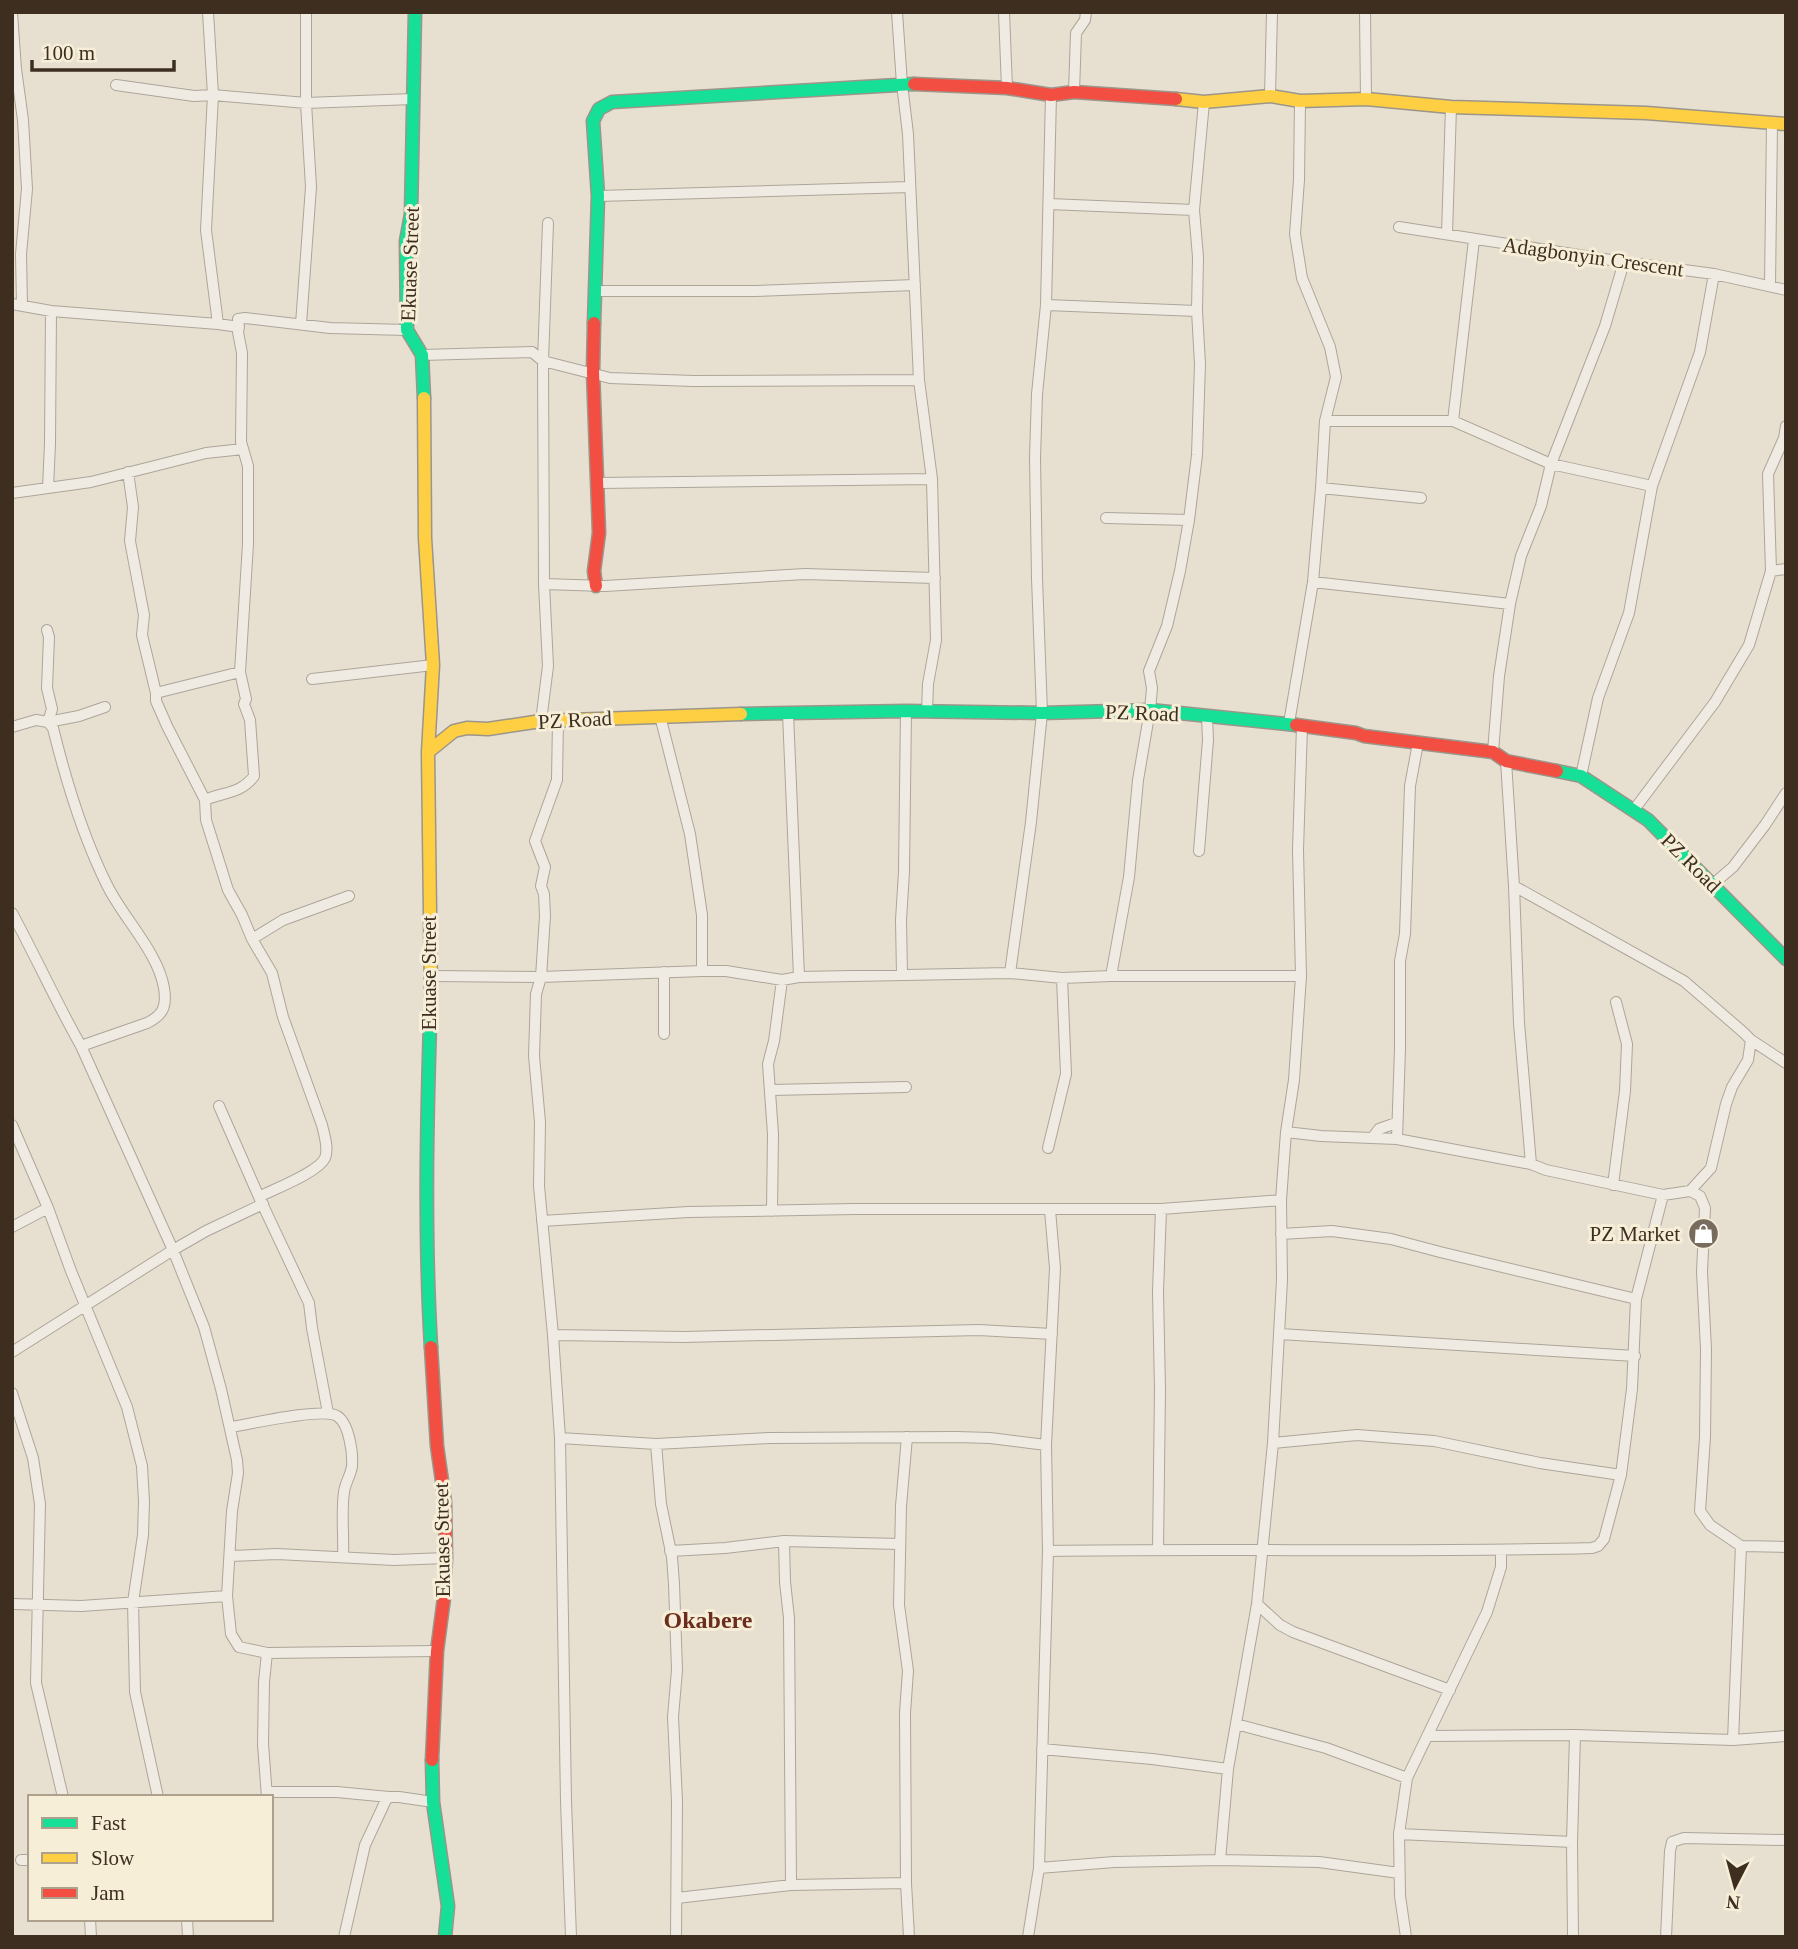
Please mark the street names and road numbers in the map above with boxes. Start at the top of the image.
street label: Ekuase Street [396,206,424,322]
street label: Adagbonyin Crescent [1501,232,1685,282]
street label: PZ Road [1105,700,1180,726]
street label: PZ Road [537,706,613,734]
street label: PZ Road [1656,828,1726,898]
street label: Ekuase Street [417,915,441,1030]
street label: Ekuase Street [429,1482,455,1598]

